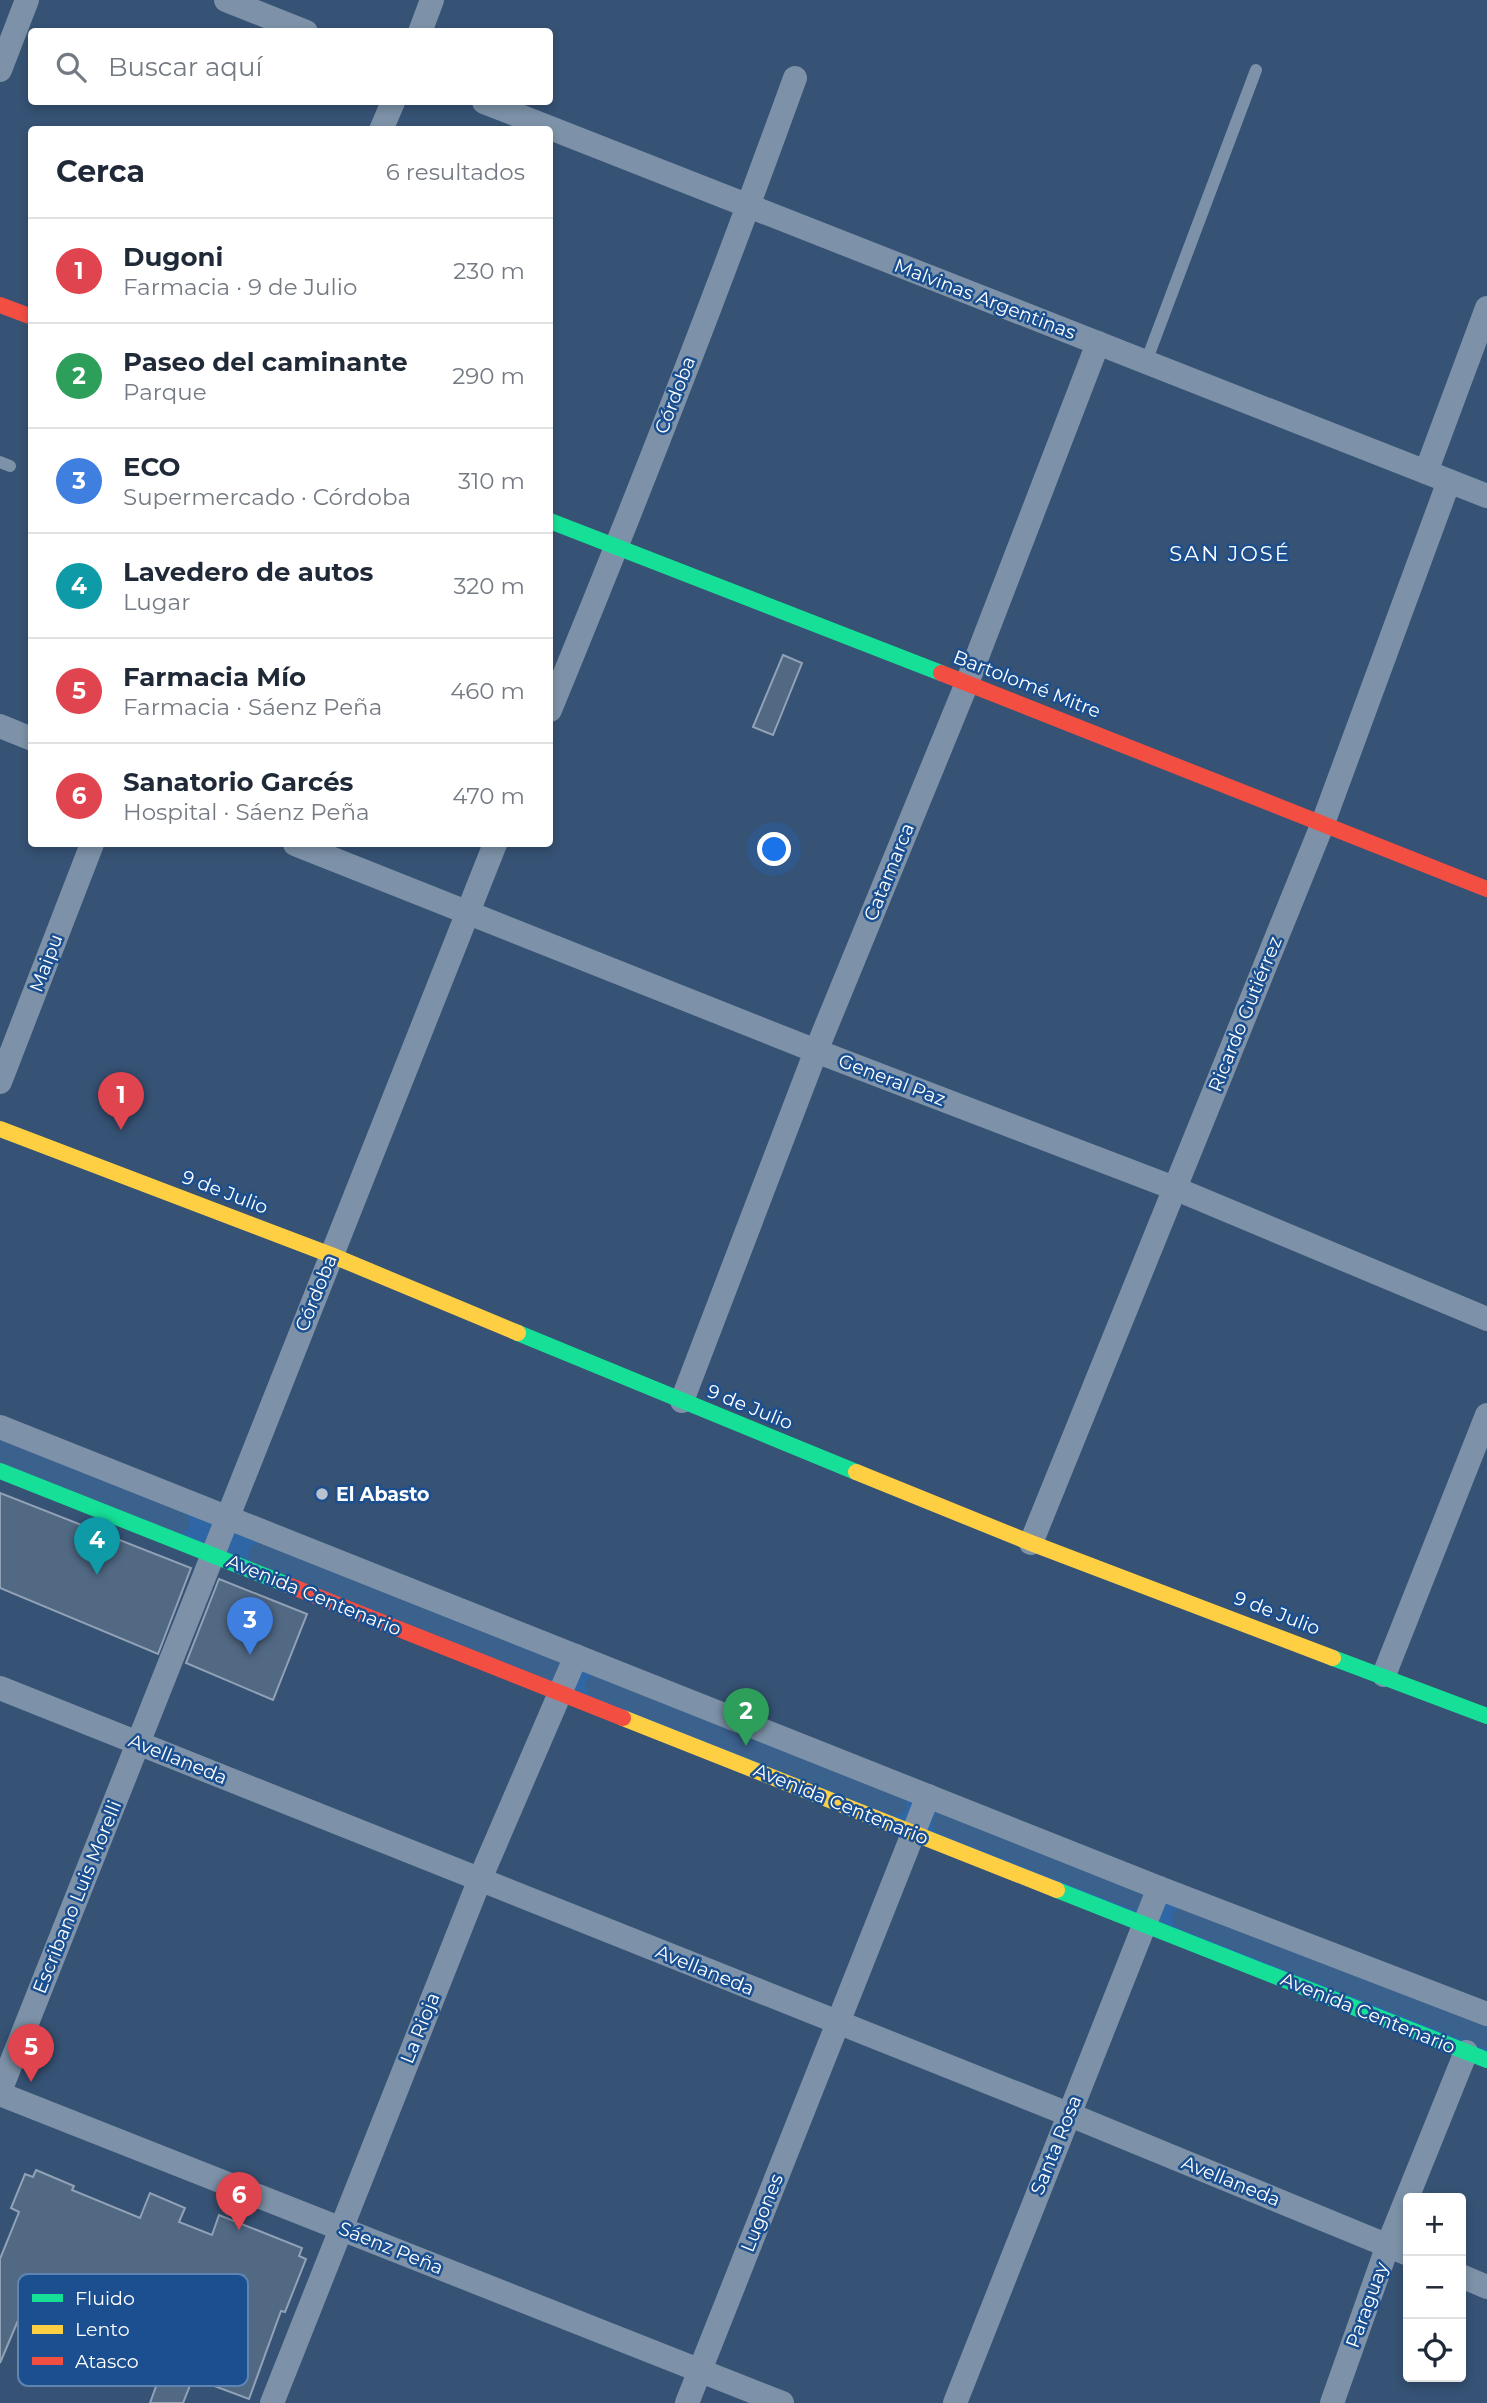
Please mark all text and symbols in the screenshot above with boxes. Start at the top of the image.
search box [28,28,553,105]
icon: search [52,48,90,86]
text: Buscar aquí [108,51,262,83]
text: Cerca [56,153,145,190]
text: 6 resultados [386,158,525,186]
text: Dugoni [123,241,223,273]
street label: Malvinas Argentinas [891,254,1079,344]
text: 1 [74,257,84,285]
text: 230 m [453,257,525,285]
text: Farmacia · 9 de Julio [123,273,357,301]
text: Paseo del caminante [123,346,408,378]
street label: Córdoba [650,353,700,437]
text: 2 [72,362,86,390]
text: 290 m [452,362,525,390]
text: Parque [123,378,207,406]
text: ECO [123,451,180,483]
text: 3 [72,467,86,495]
text: 310 m [458,467,525,495]
text: Supermercado · Córdoba [123,483,411,511]
district label: SAN JOSÉ [1169,541,1291,566]
text: Lavedero de autos [123,556,373,588]
text: 4 [71,572,87,600]
text: 320 m [453,572,525,600]
text: Lugar [123,588,190,616]
street label: Bartolomé Mitre [950,645,1104,723]
text: Farmacia Mío [123,661,306,693]
text: 5 [72,677,86,705]
text: 460 m [450,677,525,705]
text: Farmacia · Sáenz Peña [123,693,382,721]
text: Sanatorio Garcés [123,766,353,798]
text: 6 [72,782,86,810]
text: 470 m [452,782,525,810]
text: Hospital · Sáenz Peña [123,798,370,826]
street label: Catamarca [859,820,919,924]
your location [757,832,791,866]
street label: Maipu [24,931,68,995]
street label: Ricardo Gutiérrez [1203,933,1287,1095]
street label: General Paz [835,1049,949,1111]
pin: 1 [98,1072,144,1130]
street label: 9 de Julio [179,1165,271,1219]
street label: Córdoba [290,1251,342,1335]
street label: 9 de Julio [704,1379,796,1435]
place label: El Abasto [336,1483,430,1506]
marker: El Abasto [314,1486,330,1502]
pin: 4 [74,1517,120,1575]
street label: Avenida Centenario [223,1549,405,1641]
street label: 9 de Julio [1231,1586,1323,1640]
pin: 3 [227,1597,273,1655]
pin: 2 [723,1688,769,1746]
street label: Avellaneda [125,1729,231,1789]
street label: Avenida Centenario [750,1758,932,1850]
street label: Escribano Luis Morelli [28,1797,126,1997]
street label: Avellaneda [652,1940,758,2000]
street label: Avenida Centenario [1277,1967,1459,2059]
street label: La Rioja [395,1989,445,2067]
pin: 5 [8,2024,54,2082]
street label: Santa Rosa [1026,2092,1086,2198]
street label: Avellaneda [1178,2151,1284,2211]
street label: Lugones [736,2171,788,2255]
pin: 6 [216,2172,262,2230]
map controls [1403,2193,1466,2382]
button: + [1403,2193,1466,2256]
street label: Sáenz Peña [335,2217,447,2279]
button: − [1403,2256,1466,2319]
street label: Paraguay [1341,2258,1393,2351]
legend [18,2274,248,2386]
text: Fluido [75,2287,135,2310]
text: Lento [75,2318,130,2341]
button: locate [1403,2319,1466,2382]
text: Atasco [75,2350,139,2373]

